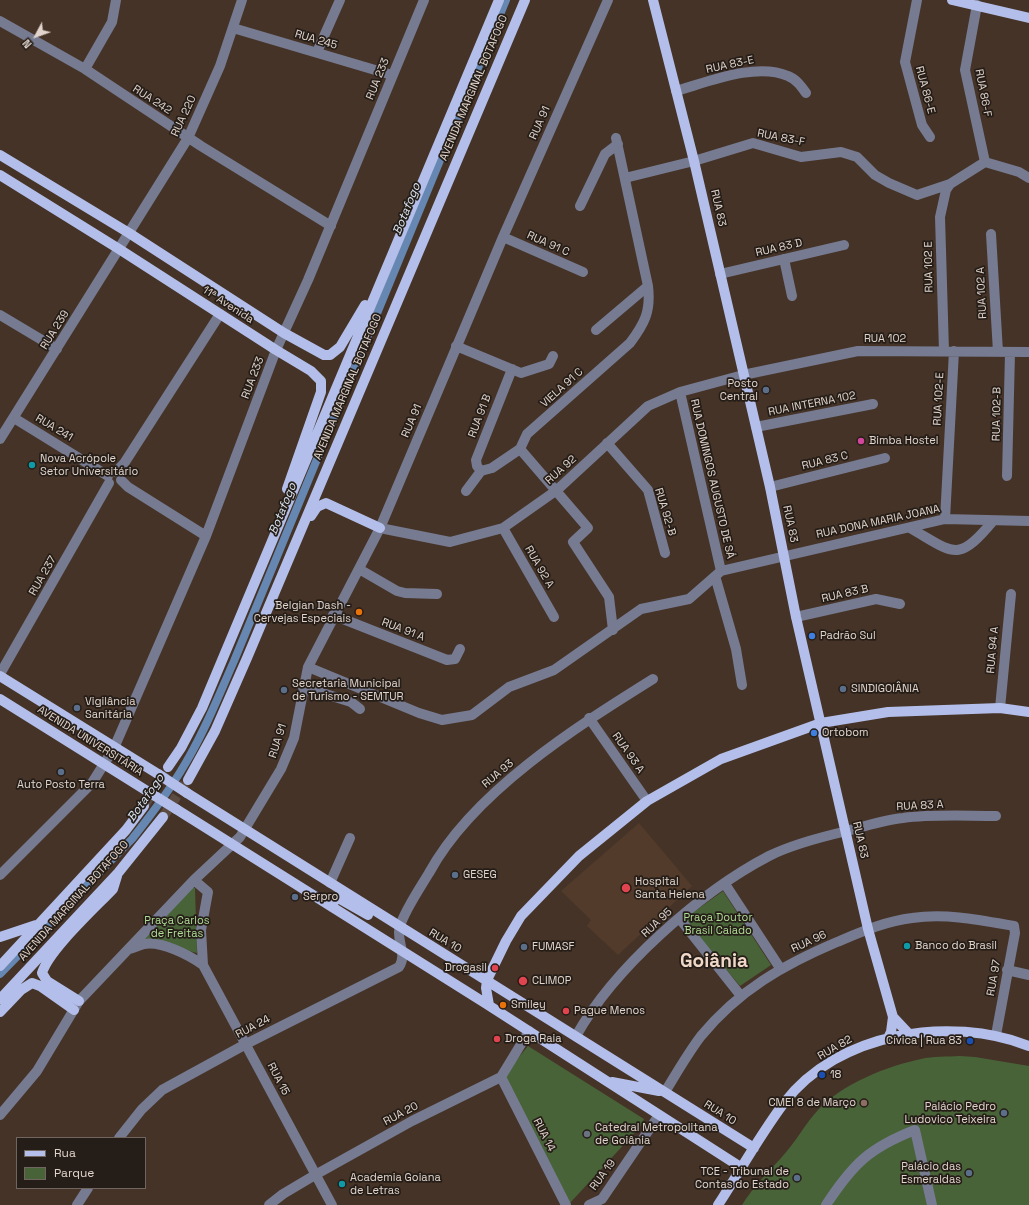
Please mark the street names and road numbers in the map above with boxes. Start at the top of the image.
street label: AVENIDA MARGINAL BOTAFOGO [437,13,511,163]
street label: RUA 245 [293,28,339,52]
street label: RUA 83-E [705,53,755,77]
street label: RUA 233 [364,56,392,102]
street label: RUA 86-E [912,65,938,115]
street label: RUA 86-F [972,68,994,118]
street label: RUA 242 [130,83,174,117]
street label: RUA 220 [169,93,199,139]
street label: RUA 91 [527,104,553,142]
street label: RUA 83-F [756,127,806,149]
street label: RUA 83 [707,188,729,228]
street label: RUA 91 C [525,229,571,259]
street label: RUA 83 D [754,236,804,260]
street label: RUA 102 E [922,241,936,293]
street label: RUA 102 A [974,267,990,319]
street label: 11ª Avenida [200,284,256,326]
street label: RUA 239 [38,308,72,352]
street label: AVENIDA MARGINAL BOTAFOGO [311,312,385,462]
street label: RUA 102 [864,332,906,346]
street label: RUA 233 [239,355,267,401]
street label: VIELA 91 C [538,365,586,411]
street label: RUA 102-E [931,372,947,426]
street label: RUA 102-B [990,387,1004,441]
street label: RUA INTERNA 102 [767,389,857,419]
street label: RUA 91 B [466,392,494,440]
street label: RUA DOMINGOS AUGUSTO DE SÁ [687,398,737,560]
street label: RUA 91 [399,402,425,440]
street label: RUA 241 [33,412,75,444]
street label: RUA 83 C [800,449,850,473]
street label: RUA 92 [543,453,579,487]
street label: RUA 92-B [651,486,679,538]
street label: RUA DONA MARIA JOANA [815,502,941,542]
street label: RUA 83 [780,504,800,544]
street label: RUA 92 A [522,543,556,591]
street label: RUA 237 [26,554,60,598]
street label: RUA 83 B [820,582,870,606]
street label: RUA 91 A [380,616,426,644]
street label: RUA 94 A [984,626,1002,674]
street label: AVENIDA UNIVERSITÁRIA [35,703,145,779]
street label: RUA 91 [266,722,290,760]
street label: RUA 93 A [609,730,647,776]
street label: RUA 93 [479,757,517,791]
street label: RUA 83 A [896,798,944,814]
street label: RUA 83 [849,820,871,860]
street label: AVENIDA MARGINAL BOTAFOGO [16,838,132,964]
street label: RUA 95 [639,905,675,941]
street label: RUA 10 [426,926,464,956]
street label: RUA 96 [789,928,829,956]
street label: RUA 97 [984,959,1004,997]
street label: RUA 24 [234,1012,272,1042]
street label: RUA 82 [816,1033,854,1063]
street label: RUA 15 [264,1060,292,1098]
street label: RUA 10 [701,1098,739,1128]
street label: RUA 20 [381,1099,421,1129]
street label: RUA 14 [530,1116,558,1154]
street label: RUA 19 [587,1157,619,1193]

